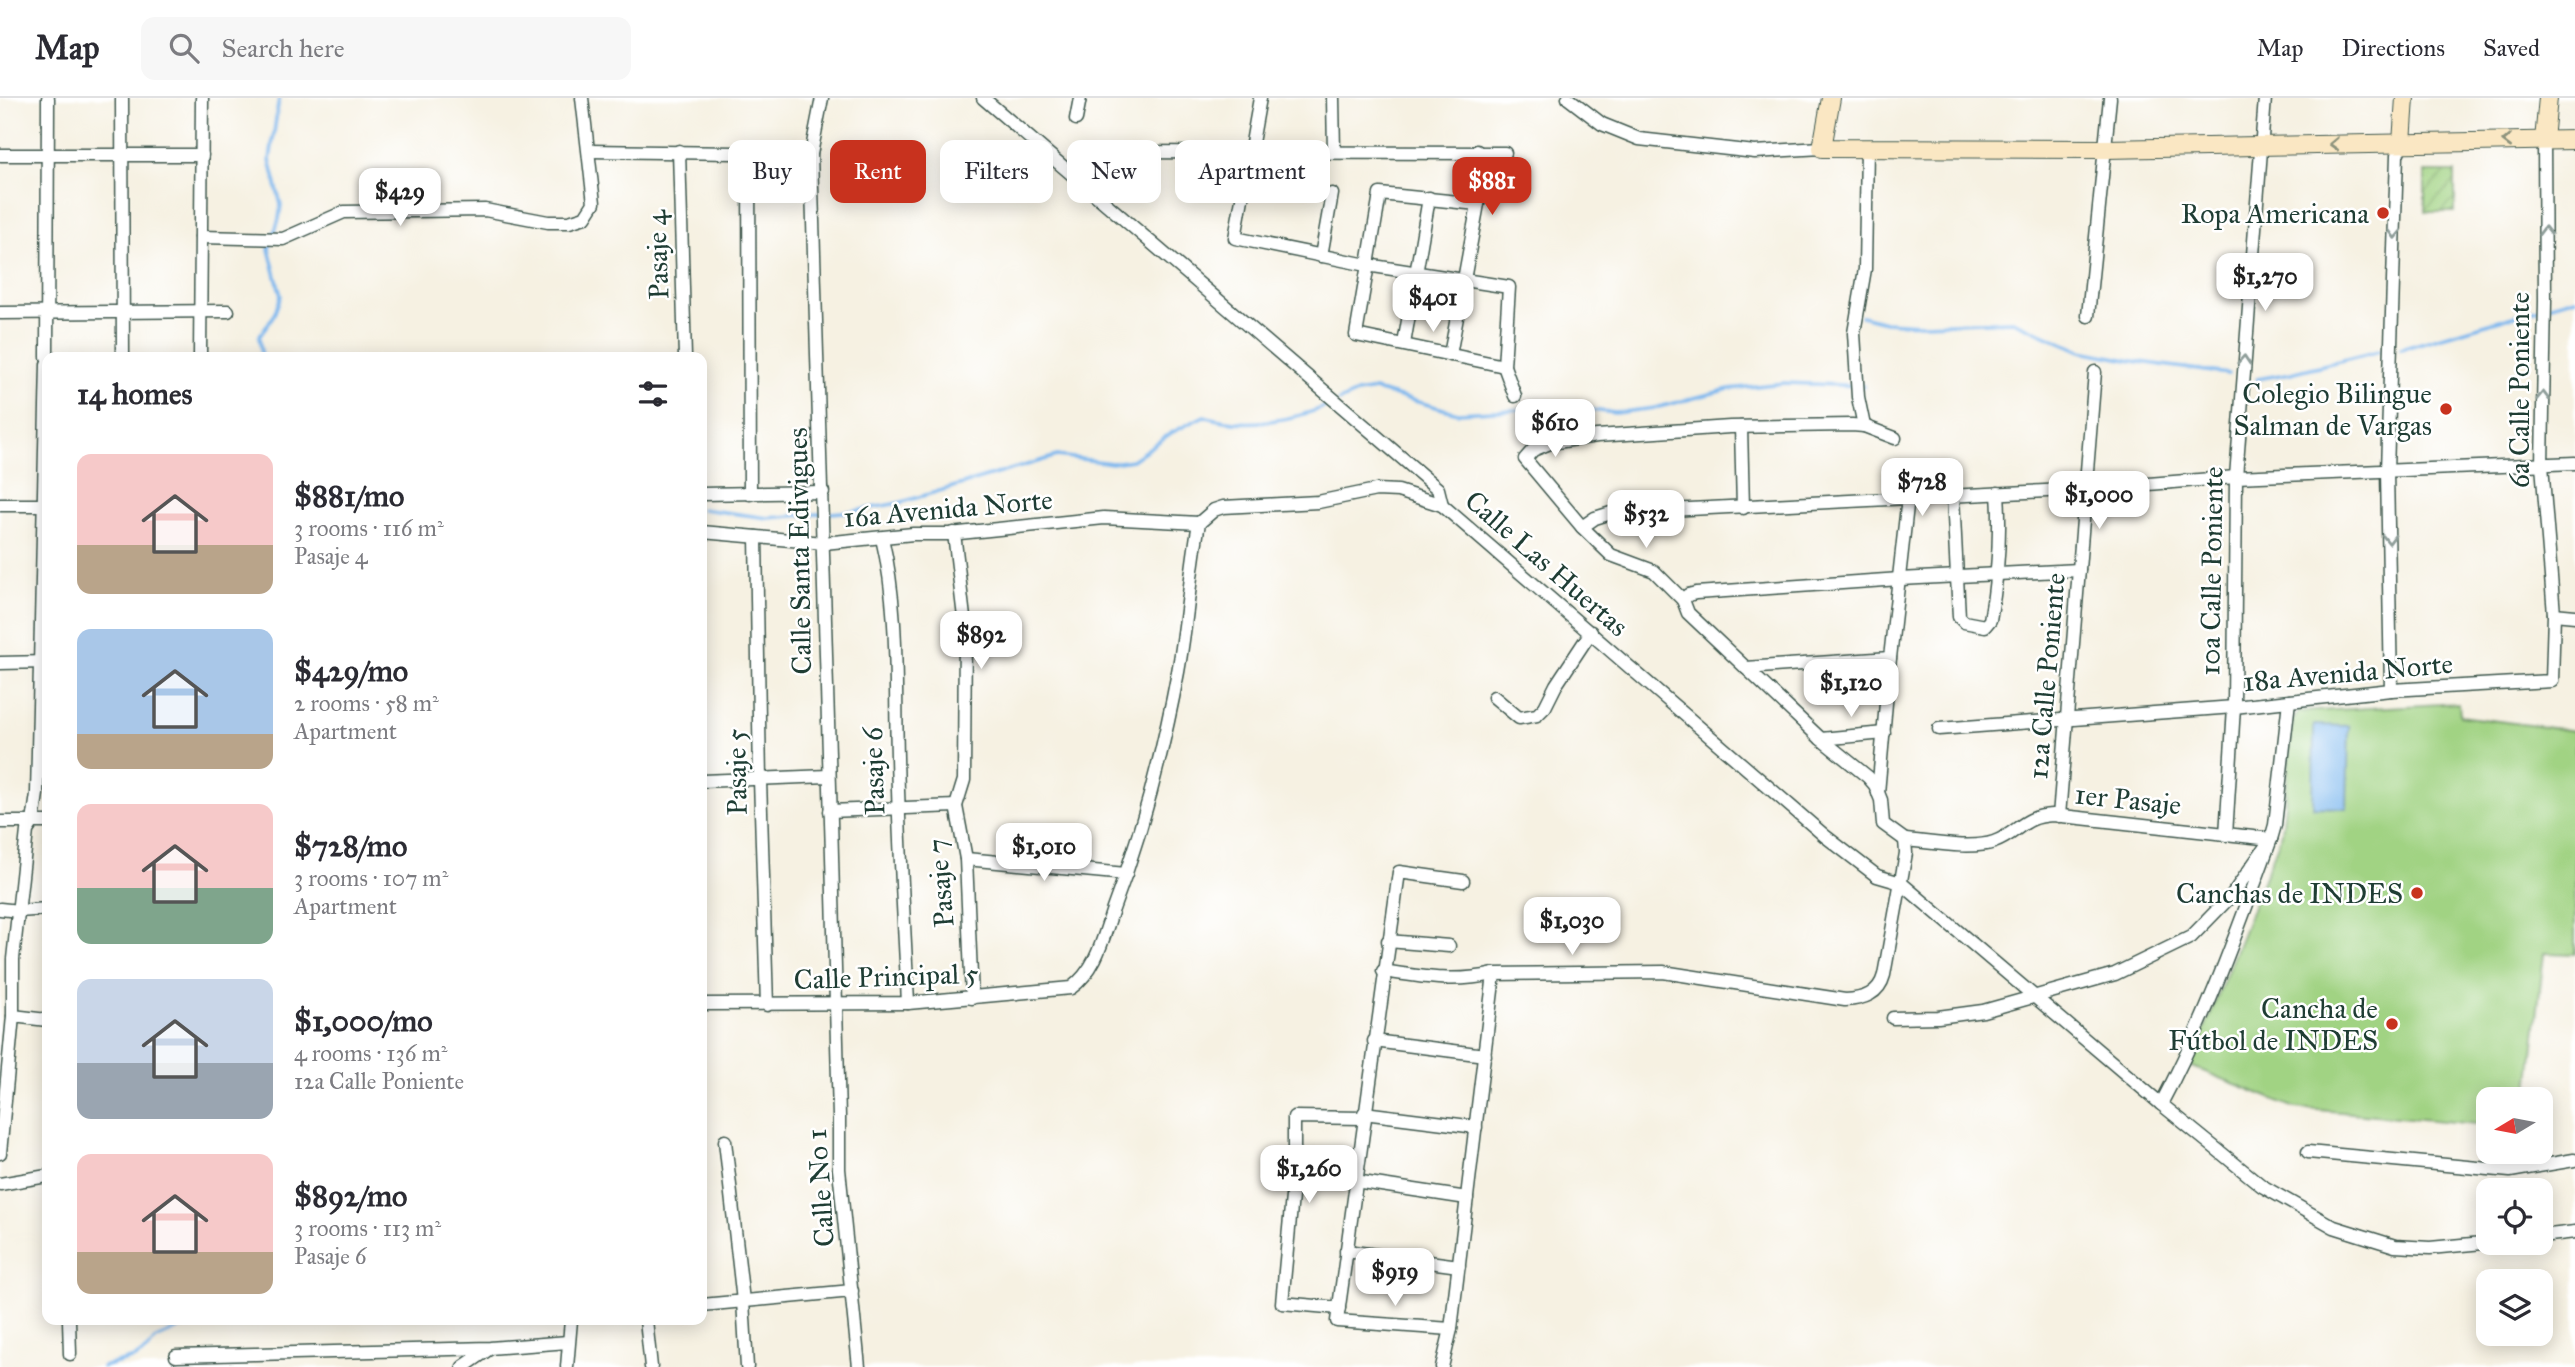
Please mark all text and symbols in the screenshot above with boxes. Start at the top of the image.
search box [141,17,631,80]
text: Map [35,28,99,68]
icon: search [165,29,203,67]
text: Search here [221,32,345,64]
text: Map [2257,33,2304,63]
text: Directions [2342,33,2445,63]
text: Saved [2483,33,2540,63]
one-way arrow [2501,133,2512,149]
one-way arrow [2328,137,2339,152]
chip: Buy [728,140,816,203]
chip: Rent [830,140,926,203]
chip: Filters [940,140,1053,203]
chip: New [1067,140,1161,203]
chip: Apartment [1175,140,1330,203]
pin: $881 [1451,158,1533,217]
text: $881 [1468,166,1516,194]
pin: $429 [359,169,441,228]
text: $429 [375,177,425,205]
place label: Ropa Americana [2181,196,2369,231]
marker: Ropa Americana [2375,205,2391,221]
street label: Pasaje 4 [638,208,677,300]
one-way arrow [2537,226,2552,237]
one-way arrow [2387,229,2402,240]
pin: $1,270 [2208,254,2322,313]
text: $1,270 [2232,262,2298,290]
pin: $401 [1392,274,1474,334]
text: $401 [1409,283,1457,311]
street label: 6a Calle Poniente [2502,292,2537,488]
one-way arrow [2237,355,2252,366]
icon: filters [634,375,672,413]
text: 14 homes [77,376,192,412]
place label: Colegio Bilingue Salman de Vargas [2233,376,2432,443]
one-way arrow [2536,391,2551,402]
pin: $610 [1514,400,1596,459]
marker: Colegio Bilingue Salman de Vargas [2438,401,2454,417]
text: $610 [1531,408,1579,436]
street label: Calle Santa Edivigues [780,427,819,675]
pin: $728 [1881,458,1963,518]
street label: 10a Calle Poniente [2192,466,2231,676]
text: $728 [1897,467,1947,495]
pin: $1,000 [2042,472,2156,531]
text: $881/mo [294,478,404,514]
text: $1,000 [2065,480,2134,508]
icon: home [133,482,217,566]
street label: 16a Avenida Norte [842,482,1054,535]
street label: Calle Las Huertas [1458,483,1636,644]
pin: $532 [1605,490,1687,550]
text: $532 [1623,499,1669,527]
text: 3 rooms · 116 m² [294,514,444,542]
one-way arrow [2381,534,2396,545]
text: Pasaje 4 [294,542,368,570]
street label: 12a Calle Poniente [2020,571,2073,781]
pin: $892 [940,612,1022,671]
text: $892 [956,620,1006,648]
street label: 18a Avenida Norte [2242,646,2454,699]
text: $429/mo [294,653,408,689]
icon: home [133,657,217,741]
pin: $1,120 [1794,660,1908,719]
text: $1,120 [1820,668,1882,696]
text: 2 rooms · 58 m² [294,689,439,717]
text: Apartment [294,717,397,745]
street label: Pasaje 6 [854,725,893,816]
street label: Pasaje 5 [718,728,755,816]
street label: 1er Pasaje [2073,776,2183,823]
pin: $1,010 [987,824,1101,883]
text: $728/mo [294,828,407,864]
icon: home [133,832,217,916]
text: $1,010 [1012,832,1076,860]
street label: Pasaje 7 [919,837,962,929]
text: 3 rooms · 107 m² [294,864,448,892]
place label: Canchas de INDES [2176,876,2403,911]
marker: Canchas de INDES [2409,885,2425,901]
text: Apartment [294,892,397,920]
pin: $1,030 [1515,898,1629,957]
text: $1,030 [1540,906,1604,934]
street label: Calle Principal 5 [793,956,979,997]
place label: Cancha de Fútbol de INDES [2168,991,2378,1058]
text: $1,000/mo [294,1003,433,1039]
icon: home [133,1007,217,1091]
marker: Cancha de Fútbol de INDES [2384,1016,2400,1032]
text: 4 rooms · 136 m² [294,1039,447,1067]
text: 12a Calle Poniente [294,1067,464,1095]
north arrow [2476,1087,2553,1164]
map controls [2476,1087,2553,1346]
street label: Calle No 1 [799,1128,842,1248]
pin: $1,260 [1252,1146,1366,1205]
text: $1,260 [1276,1154,1342,1182]
text: $892/mo [294,1178,407,1214]
button: locate [2476,1178,2553,1255]
icon: home [133,1182,217,1266]
text: 3 rooms · 113 m² [294,1214,441,1242]
text: Pasaje 6 [294,1242,367,1270]
pin: $919 [1354,1248,1436,1308]
text: $919 [1371,1257,1419,1285]
button: layers [2476,1269,2553,1346]

